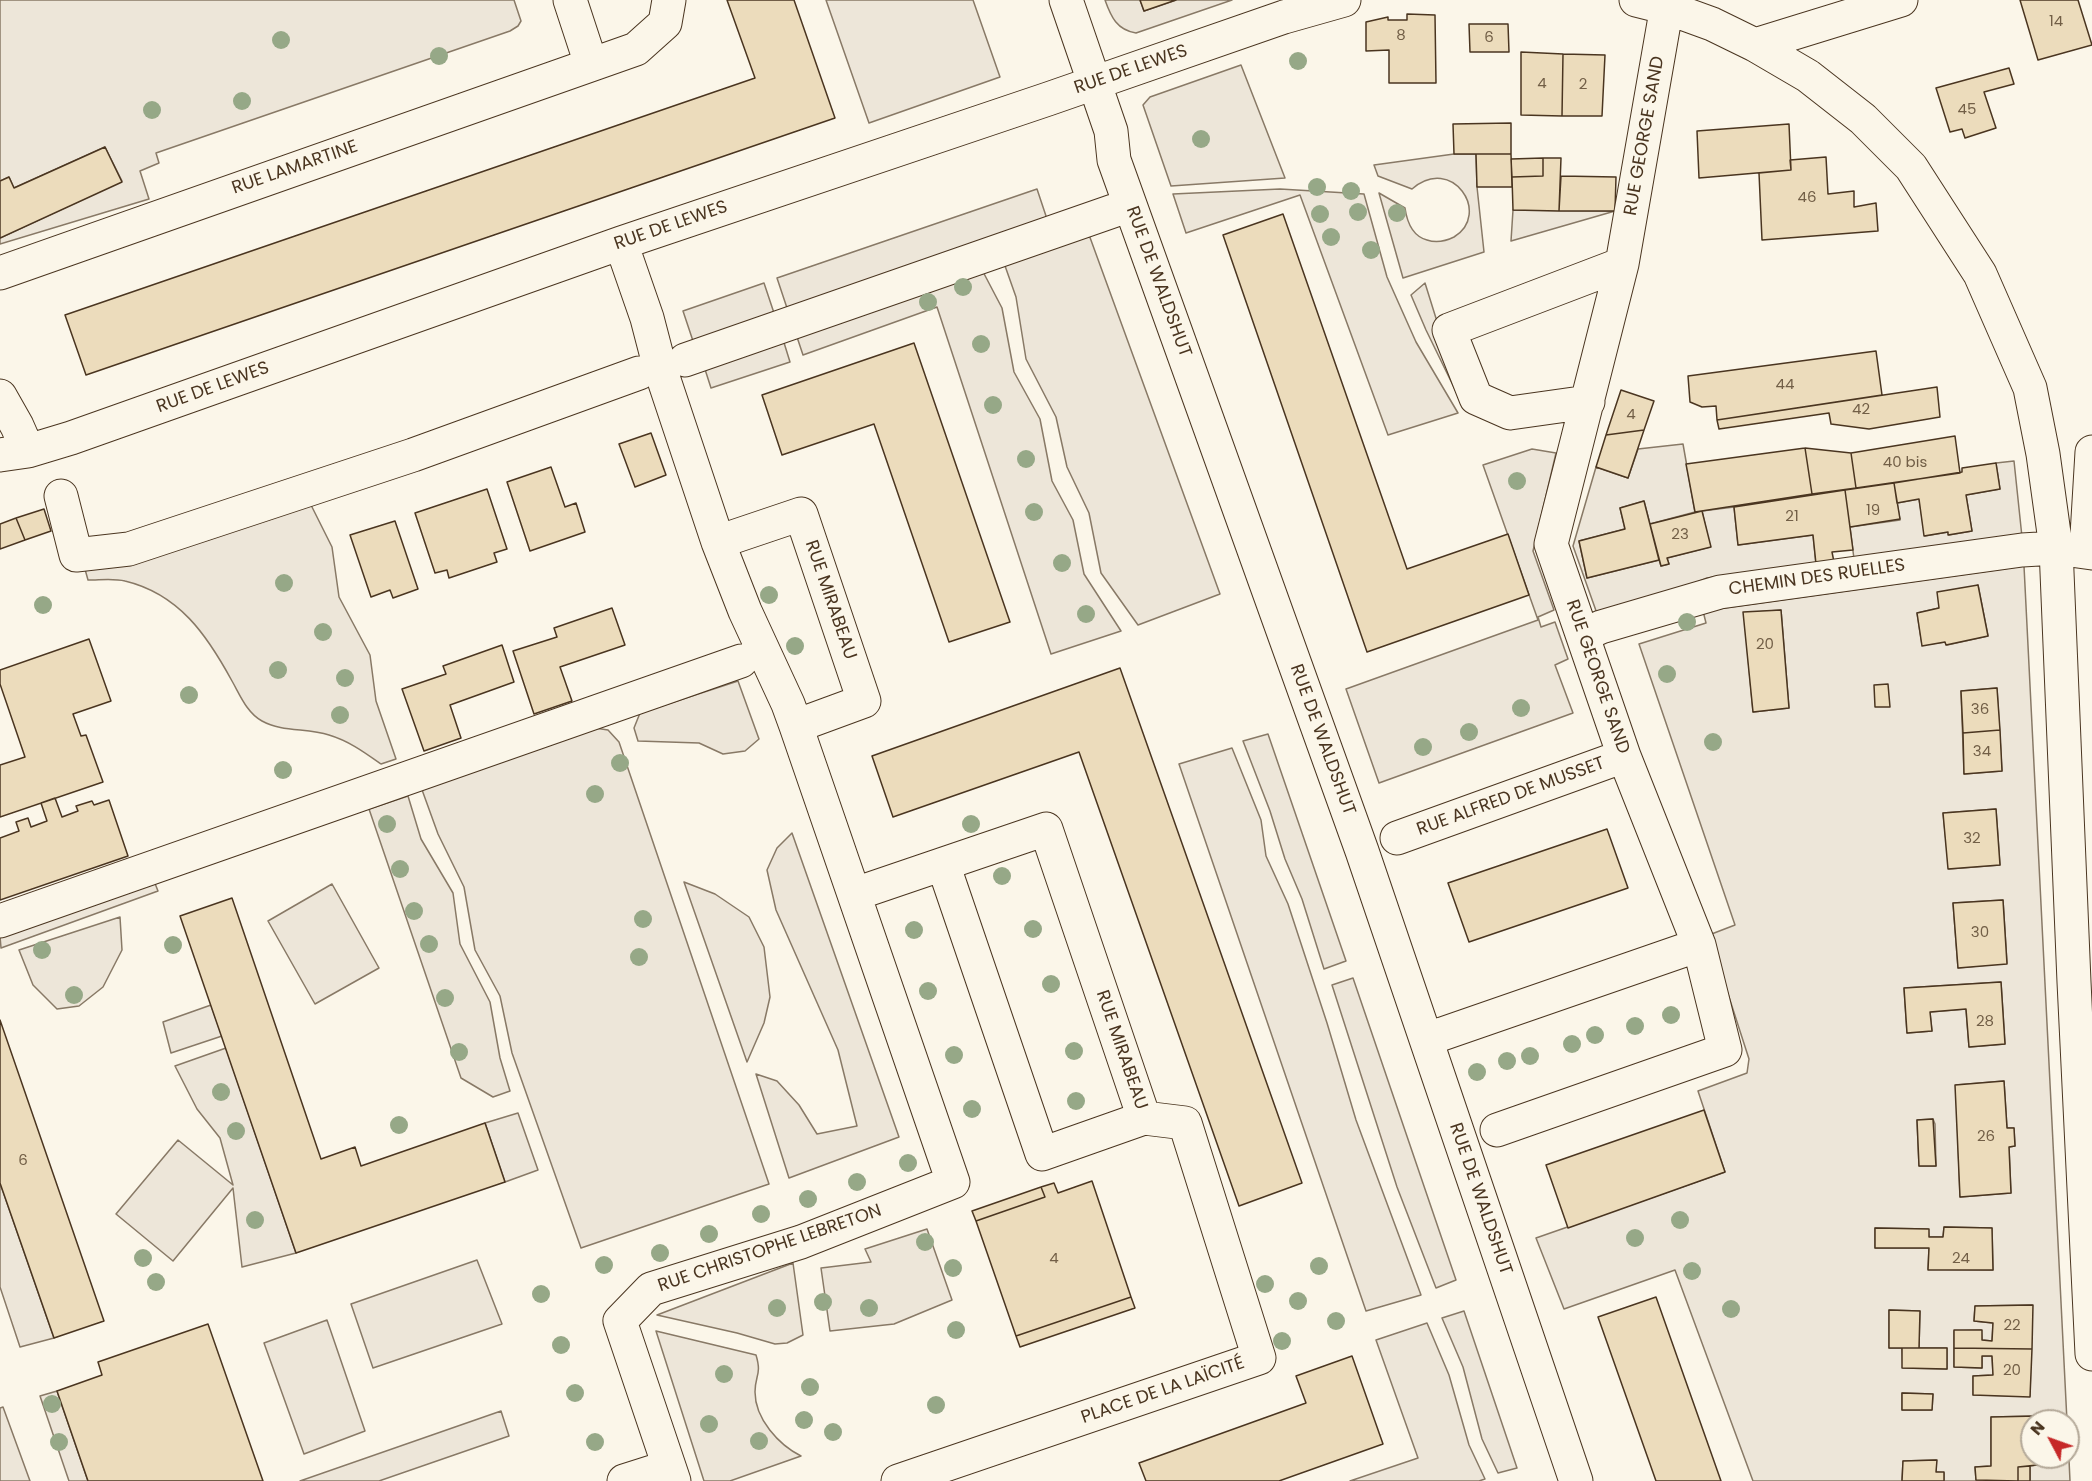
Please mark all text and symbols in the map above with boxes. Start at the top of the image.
house number: 14 [2049,13,2063,31]
house number: 8 [1396,27,1406,45]
house number: 6 [1484,29,1494,47]
street label: RUE DE LEWES [1072,41,1190,99]
street label: RUE GEORGE SAND [1620,55,1670,217]
house number: 4 [1537,75,1547,93]
house number: 2 [1579,76,1587,94]
house number: 45 [1958,101,1976,119]
street label: RUE LAMARTINE [229,136,361,200]
house number: 46 [1798,189,1816,207]
street label: RUE DE LEWES [612,197,730,255]
street label: RUE DE WALDSHUT [1121,204,1195,360]
street label: RUE DE LEWES [154,358,272,418]
house number: 44 [1776,376,1794,394]
house number: 42 [1852,401,1870,419]
house number: 4 [1626,406,1636,424]
house number: 40 bis [1883,454,1927,472]
house number: 19 [1866,502,1880,520]
house number: 21 [1785,508,1799,526]
house number: 23 [1671,526,1689,544]
street label: RUE MIRABEAU [799,538,861,662]
street label: CHEMIN DES RUELLES [1727,555,1907,601]
street label: RUE GEORGE SAND [1560,597,1634,757]
house number: 20 [1756,636,1774,654]
street label: RUE DE WALDSHUT [1285,662,1359,818]
house number: 36 [1971,701,1989,719]
house number: 34 [1973,743,1991,761]
street label: RUE ALFRED DE MUSSET [1414,753,1608,841]
house number: 32 [1963,830,1981,848]
house number: 30 [1971,924,1989,942]
street label: RUE MIRABEAU [1090,988,1152,1112]
house number: 28 [1976,1013,1994,1031]
street label: RUE DE WALDSHUT [1444,1120,1516,1278]
house number: 26 [1977,1128,1995,1146]
house number: 6 [18,1152,28,1170]
street label: RUE CHRISTOPHE LEBRETON [655,1201,885,1297]
house number: 4 [1049,1250,1059,1268]
house number: 24 [1952,1250,1970,1268]
house number: 22 [2003,1317,2021,1335]
street label: PLACE DE LA LAÏCITÉ [1078,1353,1248,1429]
house number: 20 [2003,1362,2021,1380]
north arrow [2020,1409,2080,1469]
text: N [2025,1416,2050,1440]

